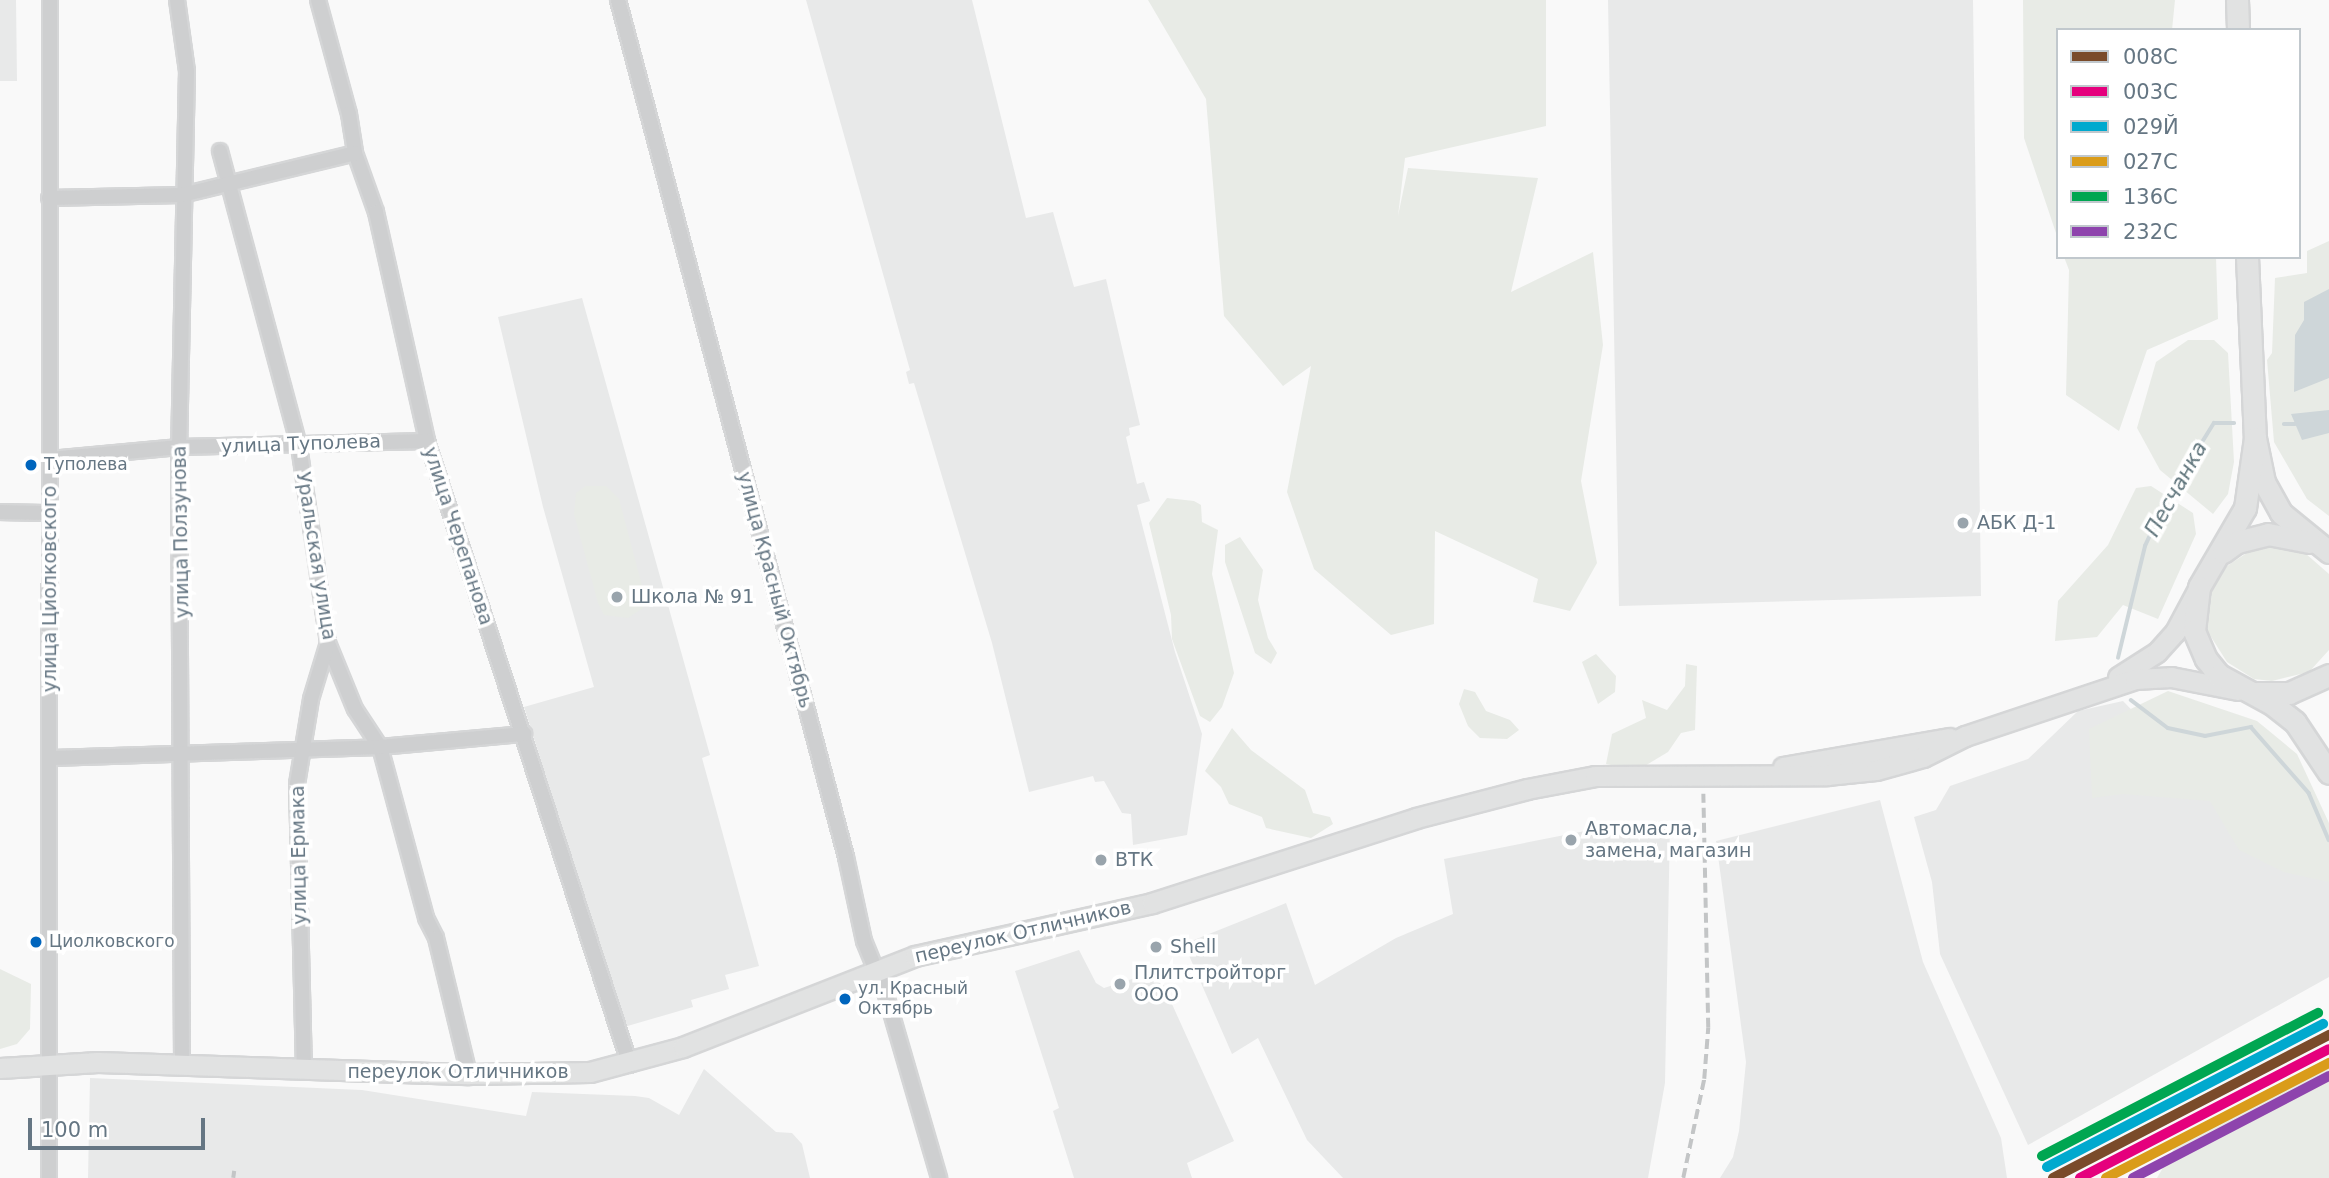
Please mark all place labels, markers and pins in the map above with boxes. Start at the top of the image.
place label: Туполева [44,455,128,475]
marker: Туполева [24,458,38,472]
place label: АБК Д-1 [1977,512,2056,534]
marker: АБК Д-1 [1955,515,1971,531]
place label: Школа № 91 [631,586,754,608]
marker: Школа № 91 [609,589,625,605]
place label: Автомасла, замена, магазин [1585,818,1751,862]
marker: Автомасла, замена, магазин [1563,832,1579,848]
place label: ВТК [1115,849,1153,871]
marker: ВТК [1093,852,1109,868]
place label: Циолковского [49,932,175,952]
marker: Циолковского [29,935,43,949]
place label: Shell [1170,936,1216,958]
marker: Shell [1148,939,1164,955]
place label: Плитстройторг ООО [1134,962,1286,1006]
marker: Плитстройторг ООО [1112,976,1128,992]
place label: ул. Красный Октябрь [858,979,968,1019]
marker: ул. Красный Октябрь [838,992,852,1006]

